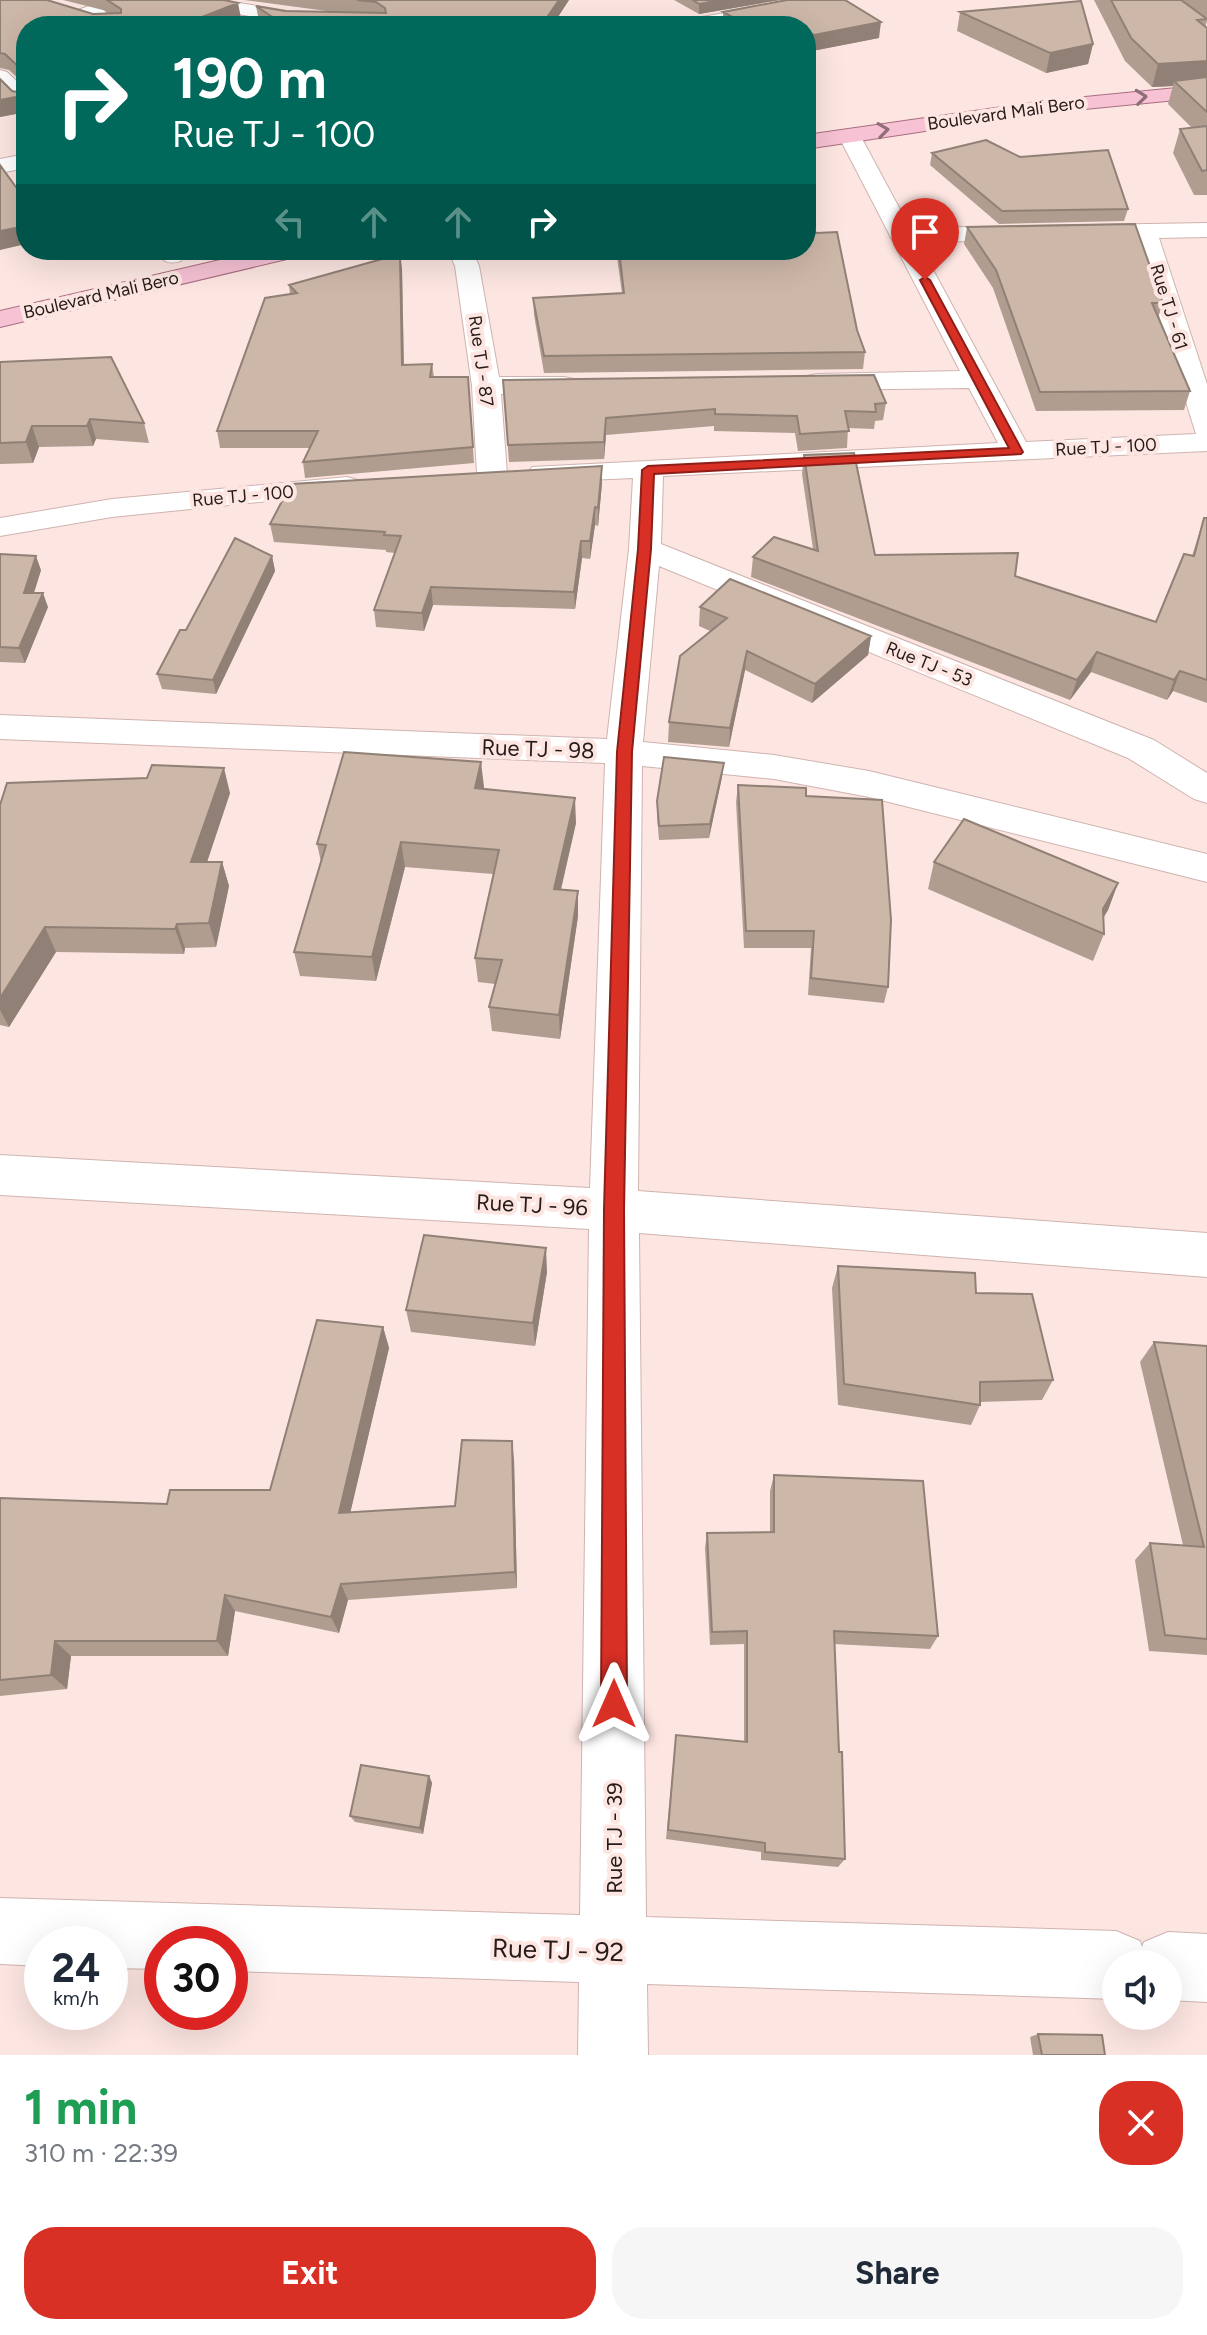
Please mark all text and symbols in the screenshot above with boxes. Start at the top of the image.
text: 190 m [172,45,327,112]
icon: right [40,48,144,152]
one-way arrow [1135,88,1148,105]
street label: Boulevard Mali Bero [926,91,1086,135]
text: Rue TJ - 100 [172,113,375,156]
one-way arrow [876,122,890,139]
pin [891,198,959,280]
icon: left [268,200,312,244]
icon: ahead [352,200,396,244]
icon: ahead [436,200,480,244]
icon: right [520,200,564,244]
icon: arrive [903,210,947,254]
street label: Rue TJ - 61 [1145,261,1193,353]
street label: Boulevard Mali Bero [21,266,181,324]
street label: Rue TJ - 87 [464,314,498,408]
street label: Rue TJ - 100 [1055,433,1157,461]
street label: Rue TJ - 100 [191,481,295,511]
street label: Rue TJ - 53 [883,637,975,691]
street label: Rue TJ - 98 [481,734,595,764]
street label: Rue TJ - 96 [475,1189,589,1221]
position arrow [572,1662,656,1746]
street label: Rue TJ - 39 [601,1782,628,1894]
speed limit sign: 30 [144,1926,248,2030]
street label: Rue TJ - 92 [491,1932,625,1968]
text: 24 [52,1944,100,1992]
map controls [1102,1950,1182,2030]
button: sound [1102,1950,1182,2030]
text: km/h [53,1986,99,2010]
text: 1 min [24,2078,137,2136]
button: close [1099,2081,1183,2165]
text: 310 m · 22:39 [24,2137,178,2169]
button: Exit [24,2227,596,2319]
button: Share [612,2227,1183,2319]

